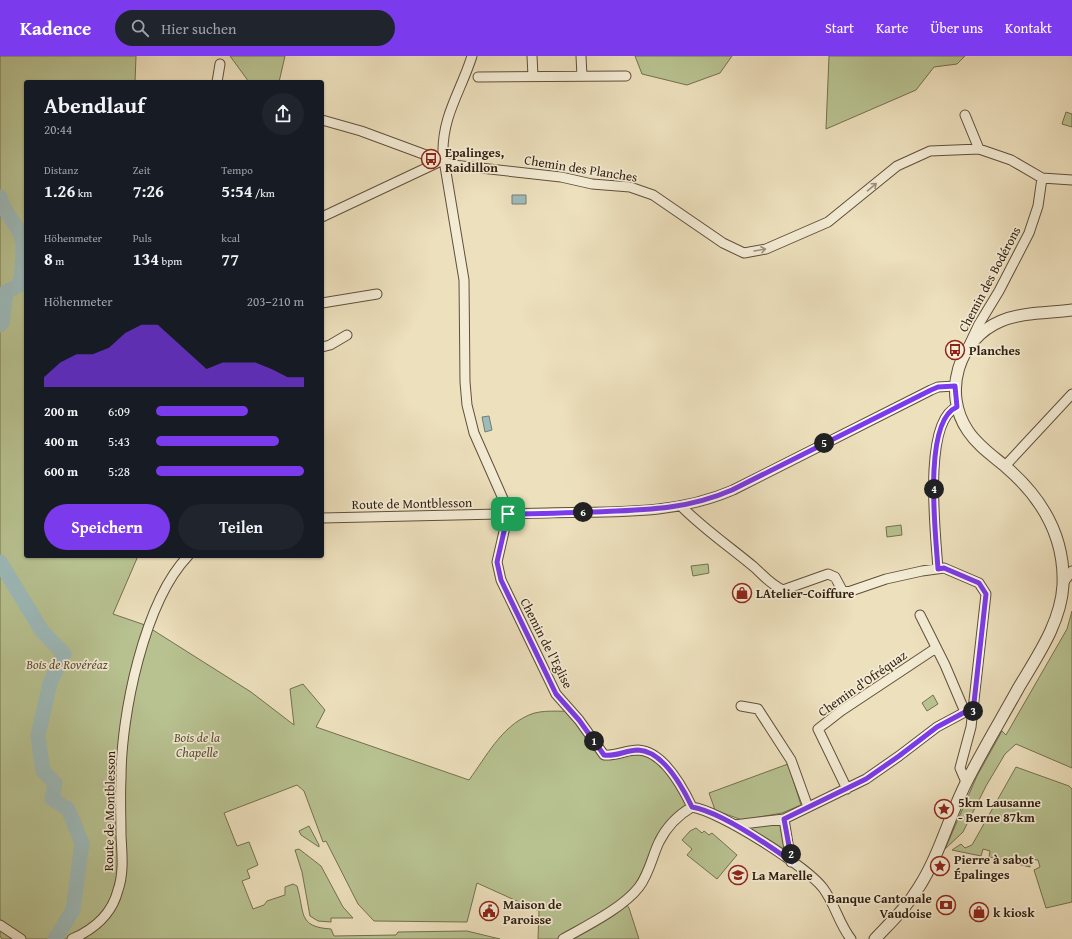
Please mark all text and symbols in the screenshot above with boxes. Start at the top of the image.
search box [115,10,395,46]
text: Kadence [20,14,91,42]
icon: search [129,17,151,39]
text: Hier suchen [161,18,236,39]
text: Start [825,18,854,38]
text: Karte [876,18,908,38]
text: Über uns [930,18,983,38]
text: Kontakt [1005,18,1052,38]
text: Abendlauf [44,89,145,121]
button: share [262,93,304,135]
text: 20:44 [44,120,72,139]
place label: Epalinges, Raidillon [445,143,505,177]
bus stop icon: Epalinges, Raidillon [420,148,442,170]
street label: Chemin des Planches [523,150,639,187]
text: Distanz [44,162,78,178]
text: Zeit [133,162,151,178]
text: Tempo [221,162,253,178]
text: 1.26 [44,178,75,203]
text: 7:26 [133,178,164,203]
text: 5:54 [221,178,253,203]
one-way arrow [867,183,878,192]
text: km [75,185,92,201]
text: /km [253,185,275,201]
street label: Chemin des Bodérons [954,223,1025,335]
text: Höhenmeter [44,230,102,246]
text: Puls [133,230,152,246]
text: kcal [221,230,240,246]
text: 8 [44,246,53,271]
text: 134 [133,246,159,271]
text: 77 [221,246,239,271]
one-way arrow [753,246,766,254]
text: m [53,253,64,269]
text: bpm [159,253,182,269]
text: Höhenmeter [44,292,113,311]
text: 203–210 m [247,292,304,311]
bus stop icon: Planches [944,339,966,361]
place label: Planches [969,341,1021,360]
text: 200 m [44,402,78,421]
text: 6:09 [108,402,130,421]
text: 400 m [44,432,78,451]
text: 5:43 [108,432,130,451]
pin: 5 [814,433,834,453]
text: 5 [821,435,827,451]
text: 600 m [44,462,78,481]
text: 5:28 [108,462,130,481]
pin: 4 [924,479,944,499]
text: 4 [931,481,937,497]
street label: Route de Montblesson [352,493,473,514]
pin [491,497,525,531]
pin: 6 [573,502,593,522]
icon: arrive [497,503,519,525]
button: Speichern [44,504,170,550]
button: Teilen [178,504,304,550]
text: 6 [580,504,586,520]
shop icon: LAtelier-Coiffure [731,582,753,604]
place label: LAtelier-Coiffure [756,584,855,603]
street label: Chemin de l'Eglise [516,595,578,692]
street label: Chemin d'Ofréquaz [814,646,911,721]
park label: Bois de Rovéréaz [25,655,108,674]
pin: 3 [963,701,983,721]
text: 3 [970,703,976,719]
park label: Bois de la Chapelle [173,728,220,762]
pin: 1 [584,731,604,751]
text: 1 [591,733,597,749]
street label: Route de Montblesson [99,750,120,871]
place label: 5km Lausanne - Berne 87km [958,793,1041,827]
place icon: 5km Lausanne - Berne 87km [933,798,955,820]
pin: 2 [781,844,801,864]
text: 2 [788,846,794,862]
place label: Pierre à sabot Épalinges [954,850,1034,884]
place icon: Pierre à sabot Épalinges [929,855,951,877]
school or university icon: La Marelle [727,864,749,886]
place label: La Marelle [752,866,813,885]
place label: Banque Cantonale Vaudoise [827,889,932,923]
bank icon: Banque Cantonale Vaudoise [935,894,957,916]
place label: Maison de Paroisse [503,895,562,929]
public building icon: Maison de Paroisse [478,900,500,922]
shop icon: k kiosk [968,901,990,923]
place label: k kiosk [993,903,1035,922]

